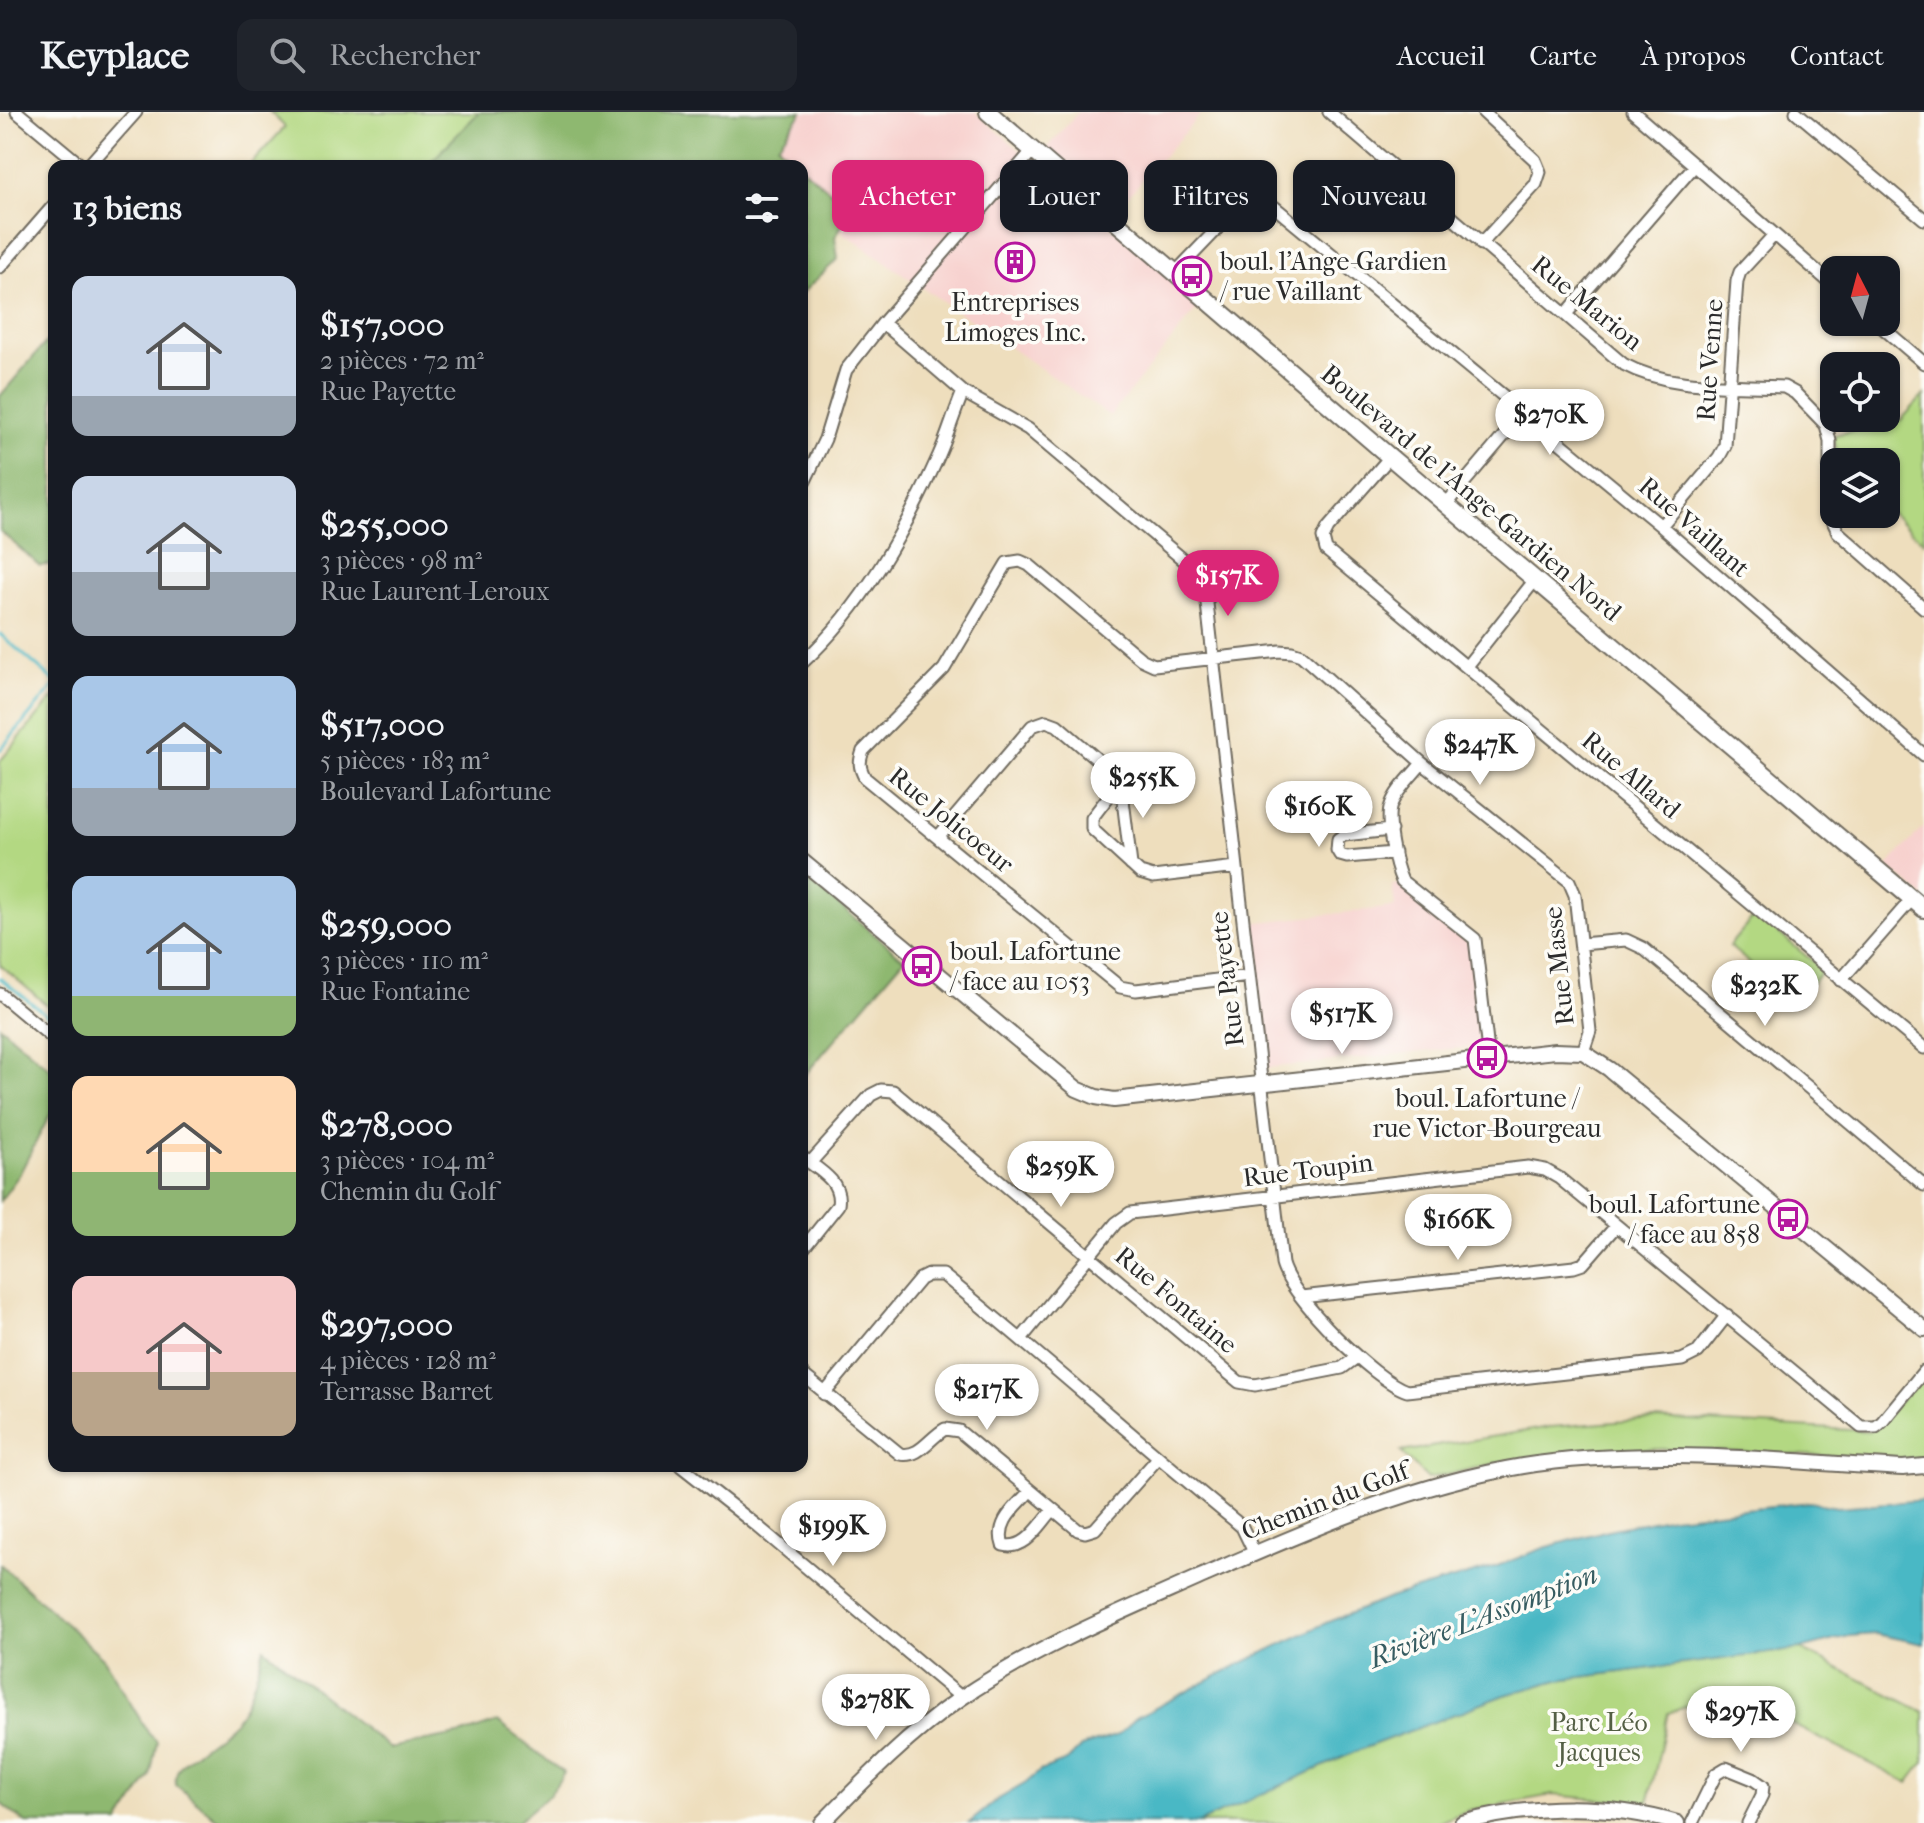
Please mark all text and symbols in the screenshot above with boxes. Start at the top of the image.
search box [237,19,797,91]
text: Keyplace [40,33,189,78]
icon: search [265,33,309,77]
text: Rechercher [329,38,480,73]
text: Accueil [1397,39,1485,72]
text: Carte [1529,39,1597,72]
text: À propos [1641,39,1746,72]
text: Contact [1790,39,1884,72]
chip: Acheter [832,160,984,232]
chip: Louer [1000,160,1128,232]
chip: Filtres [1144,160,1277,232]
chip: Nouveau [1293,160,1455,232]
icon: filters [740,186,784,230]
text: 13 biens [72,188,182,228]
building icon: Entreprises Limoges Inc. [994,241,1036,283]
place label: boul. l'Ange-Gardien / rue Vaillant [1219,246,1447,307]
street label: Rue Marion [1525,249,1649,357]
bus stop icon: boul. l'Ange-Gardien / rue Vaillant [1171,255,1213,297]
north arrow [1820,256,1900,336]
map controls [1820,256,1900,528]
place label: Entreprises Limoges Inc. [944,287,1086,348]
street label: Rue Venne [1690,298,1730,422]
text: $157,000 [320,305,445,345]
icon: home [136,308,232,404]
text: 2 pièces · 72 m² [320,345,484,376]
button: locate [1820,352,1900,432]
street label: Boulevard de l'Ange-Gardien Nord [1315,358,1628,628]
text: Rue Payette [320,376,456,407]
pin: $270K [1494,389,1606,457]
text: $270K [1513,399,1587,430]
button: layers [1820,448,1900,528]
street label: Rue Vaillant [1632,470,1756,584]
text: $255,000 [320,505,449,545]
icon: home [136,508,232,604]
text: 3 pièces · 98 m² [320,545,482,576]
pin: $157K [1172,550,1284,618]
text: $157K [1195,560,1261,591]
text: Rue Laurent-Leroux [320,576,549,607]
text: $517,000 [320,705,445,745]
icon: home [136,708,232,804]
pin: $247K [1424,719,1536,787]
street label: Rue Allard [1575,725,1687,826]
text: $247K [1443,729,1517,760]
text: 5 pièces · 183 m² [320,745,489,776]
pin: $255K [1087,752,1199,820]
street label: Rue Jolicoeur [882,760,1020,880]
text: $255K [1109,762,1177,793]
text: Boulevard Lafortune [320,776,551,807]
pin: $160K [1263,781,1375,849]
text: $160K [1284,791,1354,822]
text: $259,000 [320,905,452,945]
street label: Rue Masse [1537,905,1581,1027]
icon: home [136,908,232,1004]
street label: Rue Payette [1203,909,1251,1048]
place label: boul. Lafortune / face au 1053 [949,936,1121,997]
text: 3 pièces · 110 m² [320,945,488,976]
bus stop icon: boul. Lafortune / face au 1053 [901,945,943,987]
pin: $232K [1709,960,1821,1028]
text: $232K [1730,970,1800,1001]
text: Rue Fontaine [320,976,470,1007]
pin: $517K [1286,988,1398,1056]
text: $517K [1309,998,1375,1029]
bus stop icon: boul. Lafortune / rue Victor-Bourgeau [1466,1037,1508,1079]
place label: boul. Lafortune / rue Victor-Bourgeau [1372,1083,1602,1144]
text: $278,000 [320,1105,453,1145]
icon: home [136,1108,232,1204]
pin: $259K [1005,1141,1117,1209]
text: 3 pièces · 104 m² [320,1145,494,1176]
street label: Rue Toupin [1241,1147,1375,1193]
text: $259K [1025,1151,1097,1182]
text: Chemin du Golf [320,1176,496,1207]
place label: boul. Lafortune / face au 858 [1588,1189,1760,1250]
pin: $166K [1402,1194,1514,1262]
bus stop icon: boul. Lafortune / face au 858 [1767,1198,1809,1240]
text: $166K [1423,1204,1493,1235]
street label: Rue Fontaine [1109,1240,1244,1360]
text: $297,000 [320,1305,453,1345]
icon: home [136,1308,232,1404]
text: 4 pièces · 128 m² [320,1345,496,1376]
pin: $217K [931,1364,1043,1432]
text: $217K [953,1374,1021,1405]
text: Terrasse Barret [320,1376,493,1407]
street label: Chemin du Golf [1237,1453,1418,1547]
pin: $199K [777,1500,889,1568]
text: $199K [798,1510,868,1541]
water label: Rivière L'Assomption [1362,1557,1602,1675]
pin: $278K [820,1674,932,1742]
text: $278K [840,1684,912,1715]
pin: $297K [1685,1686,1797,1754]
text: $297K [1705,1696,1777,1727]
park label: Parc Léo Jacques [1550,1707,1648,1768]

